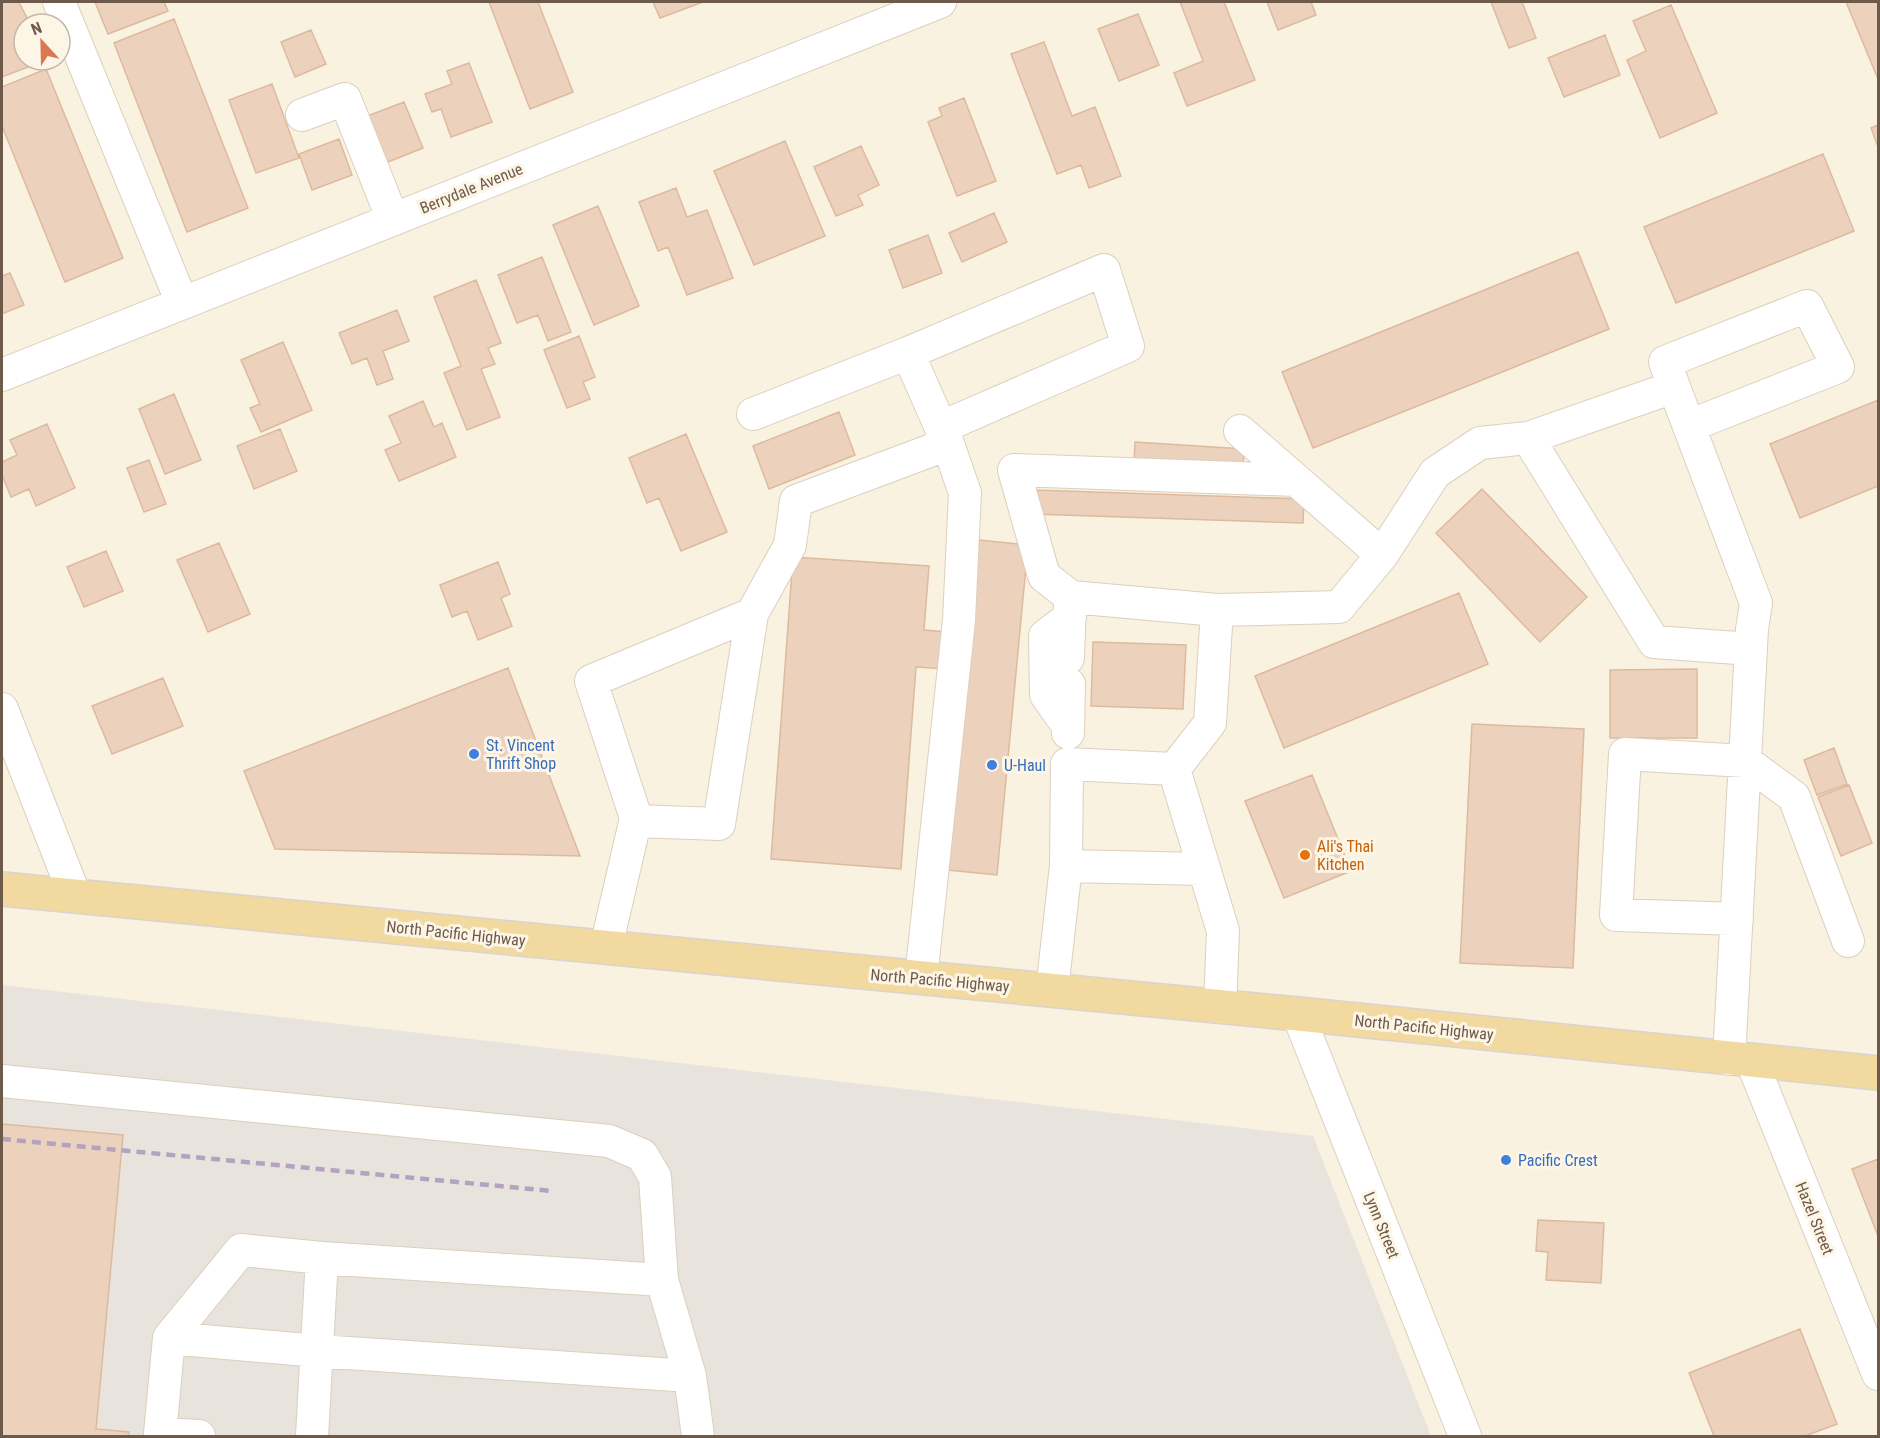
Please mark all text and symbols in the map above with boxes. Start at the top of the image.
north arrow [12,12,72,72]
text: N [28,18,45,39]
street label: Berrydale Avenue [417,159,525,218]
place label: St. Vincent Thrift Shop [486,736,556,773]
marker: St. Vincent Thrift Shop [467,747,481,761]
place label: U-Haul [1004,756,1046,775]
marker: U-Haul [985,758,999,772]
place label: Ali's Thai Kitchen [1317,837,1374,874]
marker: Ali's Thai Kitchen [1298,848,1312,862]
street label: North Pacific Highway [386,917,527,950]
street label: North Pacific Highway [870,965,1011,996]
street label: North Pacific Highway [1354,1011,1495,1044]
place label: Pacific Crest [1518,1151,1598,1170]
marker: Pacific Crest [1499,1153,1513,1167]
street label: Hazel Street [1791,1179,1838,1258]
street label: Lynn Street [1360,1189,1404,1261]

